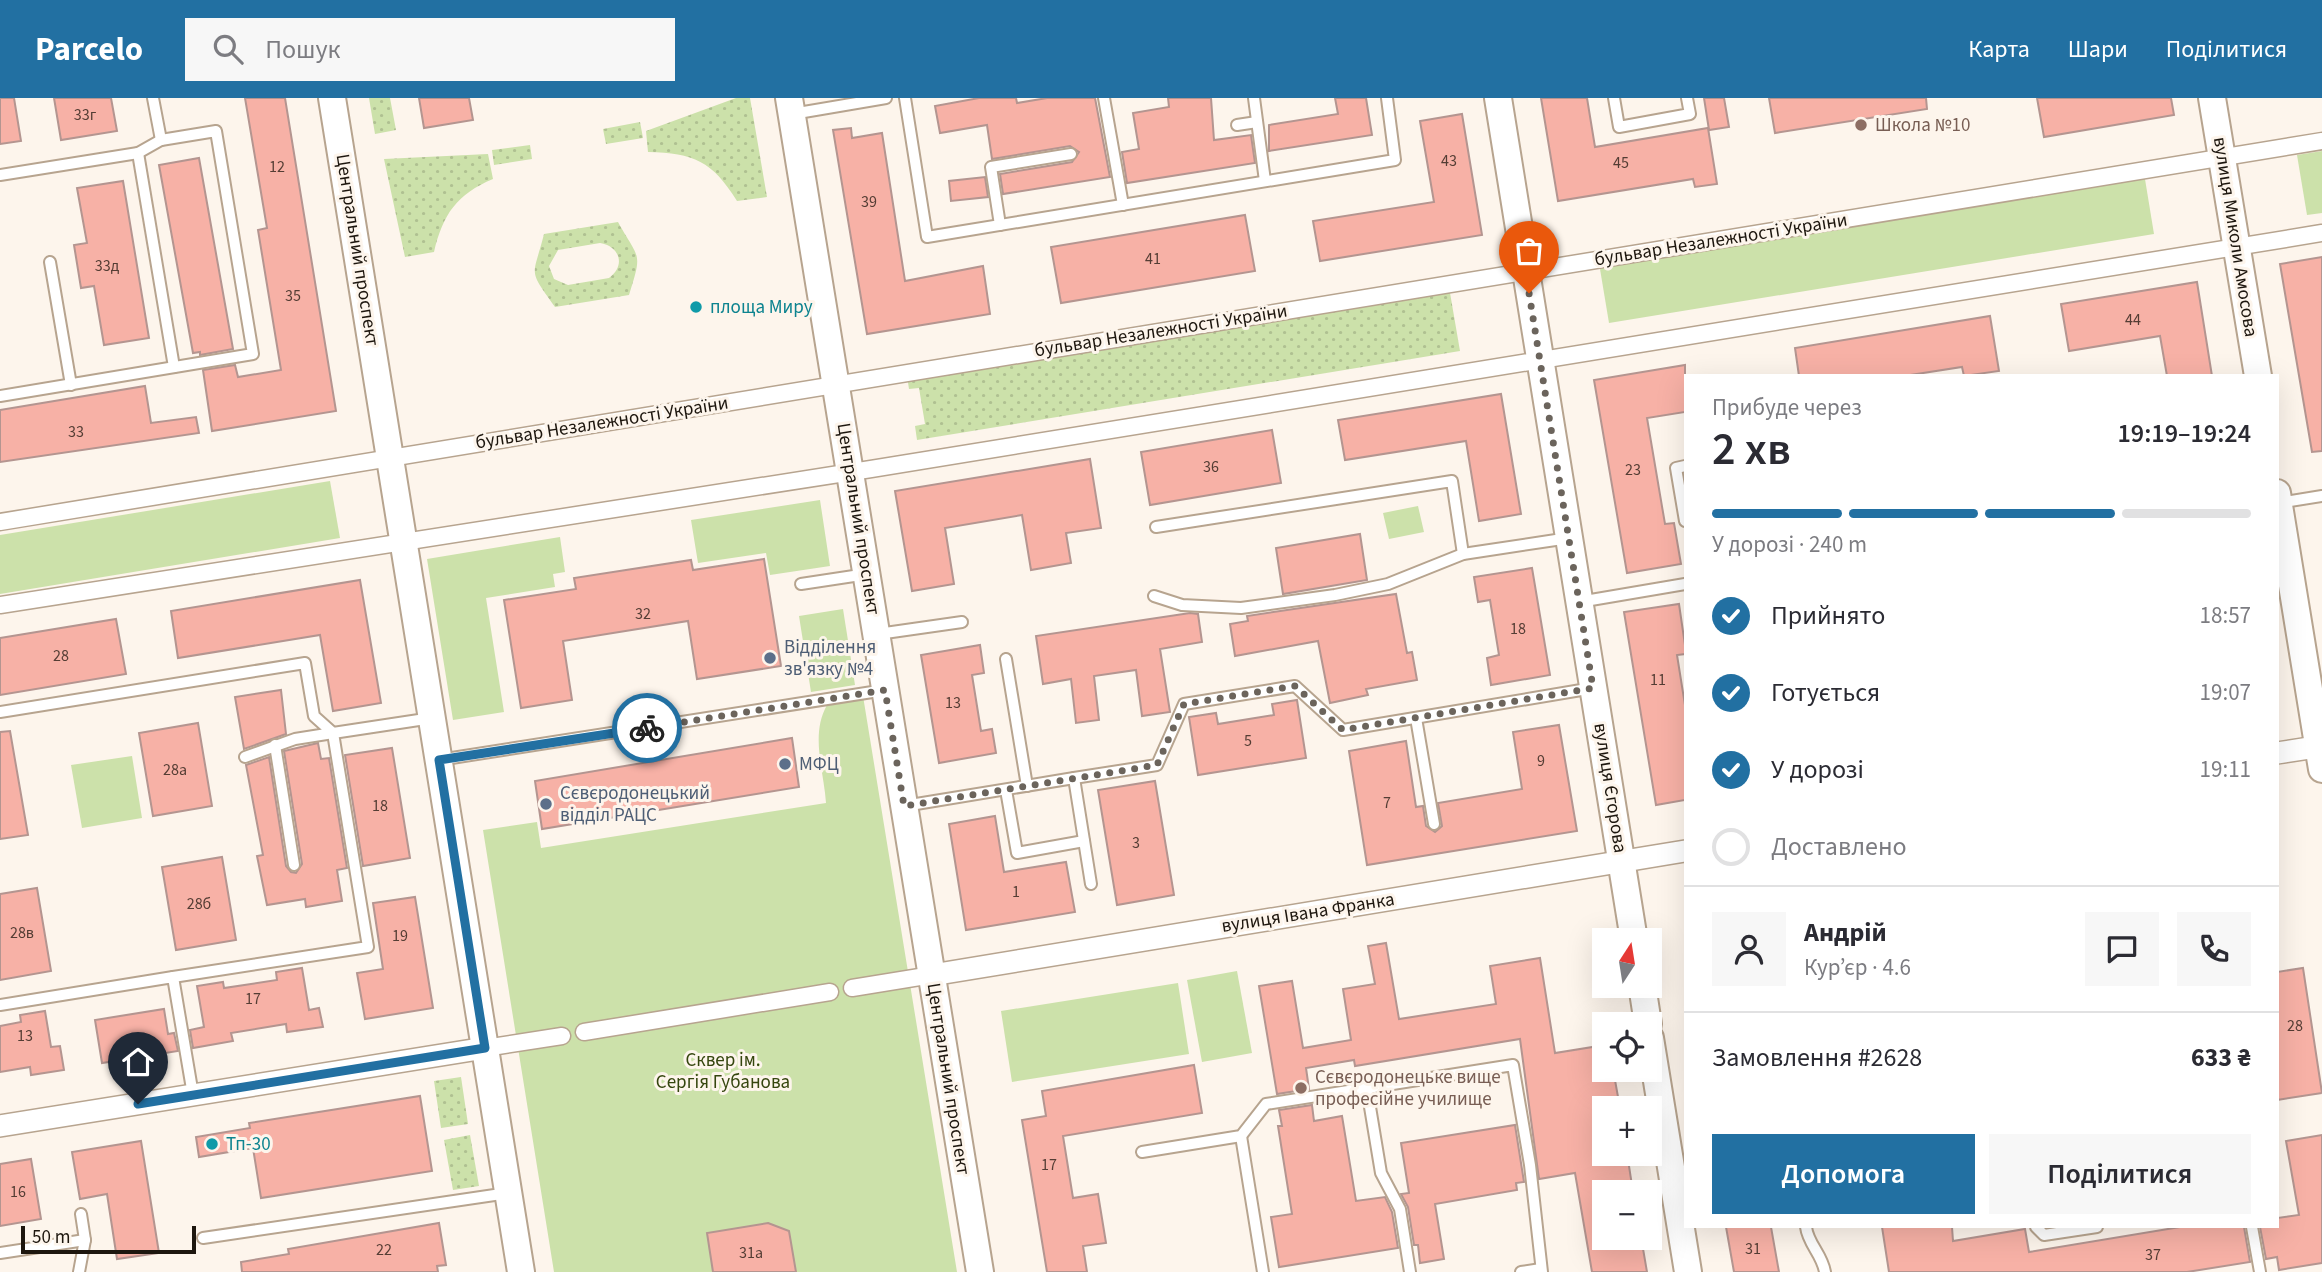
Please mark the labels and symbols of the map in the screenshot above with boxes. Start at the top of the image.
house number: 33г [74,104,97,126]
place label: Школа №10 [1875,112,1970,139]
marker: Школа №10 [1853,117,1869,133]
street label: вулиця Миколи Амосова [2206,135,2264,339]
house number: 43 [1441,150,1457,172]
street label: Центральний проспект [328,152,386,348]
house number: 45 [1613,152,1629,174]
house number: 12 [269,156,285,178]
house number: 39 [861,191,877,213]
street label: бульвар Незалежності України [1593,207,1849,273]
pin [1499,221,1559,293]
house number: 41 [1145,248,1161,270]
house number: 33д [95,255,120,277]
house number: 35 [285,285,301,307]
place label: площа Миру [710,294,813,321]
street label: бульвар Незалежності України [1033,298,1289,364]
marker: площа Миру [688,299,704,315]
house number: 44 [2125,309,2141,331]
street label: бульвар Незалежності України [474,390,730,456]
house number: 33 [68,421,84,443]
street label: Центральний проспект [829,421,887,617]
house number: 36 [1203,456,1219,478]
house number: 23 [1625,459,1641,481]
house number: 32 [635,603,651,625]
house number: 18 [1510,618,1526,640]
place label: Відділення зв'язку №4 [784,634,876,683]
house number: 28 [53,645,69,667]
marker: Відділення зв'язку №4 [762,650,778,666]
house number: 11 [1650,669,1666,691]
house number: 13 [945,692,961,714]
courier [612,693,682,763]
street label: вулиця Єгорова [1586,721,1634,855]
house number: 5 [1244,730,1252,752]
house number: 9 [1537,750,1545,772]
place label: МФЦ [799,751,839,778]
marker: МФЦ [777,756,793,772]
house number: 28а [163,759,187,781]
place label: Сєвєродонецький відділ РАЦС [560,780,710,829]
house number: 7 [1383,792,1391,814]
house number: 18 [372,795,388,817]
marker: Сєвєродонецький відділ РАЦС [538,796,554,812]
house number: 3 [1132,832,1140,854]
house number: 1 [1012,881,1020,903]
street label: вулиця Івана Франка [1220,886,1396,940]
house number: 28б [187,893,211,915]
house number: 28в [10,922,34,944]
house number: 19 [392,925,408,947]
north arrow [1592,928,1662,998]
street label: Центральний проспект [919,981,977,1177]
house number: 17 [245,988,261,1010]
house number: 28 [2287,1015,2303,1037]
house number: 13 [17,1025,33,1047]
pin [108,1032,168,1104]
park label: Сквер ім. Сергія Губанова [656,1047,790,1096]
place label: Сєвєродонецьке вище професійне училище [1315,1064,1501,1113]
marker: Сєвєродонецьке вище професійне училище [1293,1080,1309,1096]
place label: Тп-30 [226,1131,271,1158]
marker: Тп-30 [204,1136,220,1152]
house number: 17 [1041,1154,1057,1176]
house number: 16 [10,1181,26,1203]
scale bar [21,1223,196,1255]
house number: 31 [1745,1238,1761,1260]
house number: 22 [376,1239,392,1261]
house number: 31а [739,1242,763,1264]
house number: 37 [2145,1244,2161,1266]

